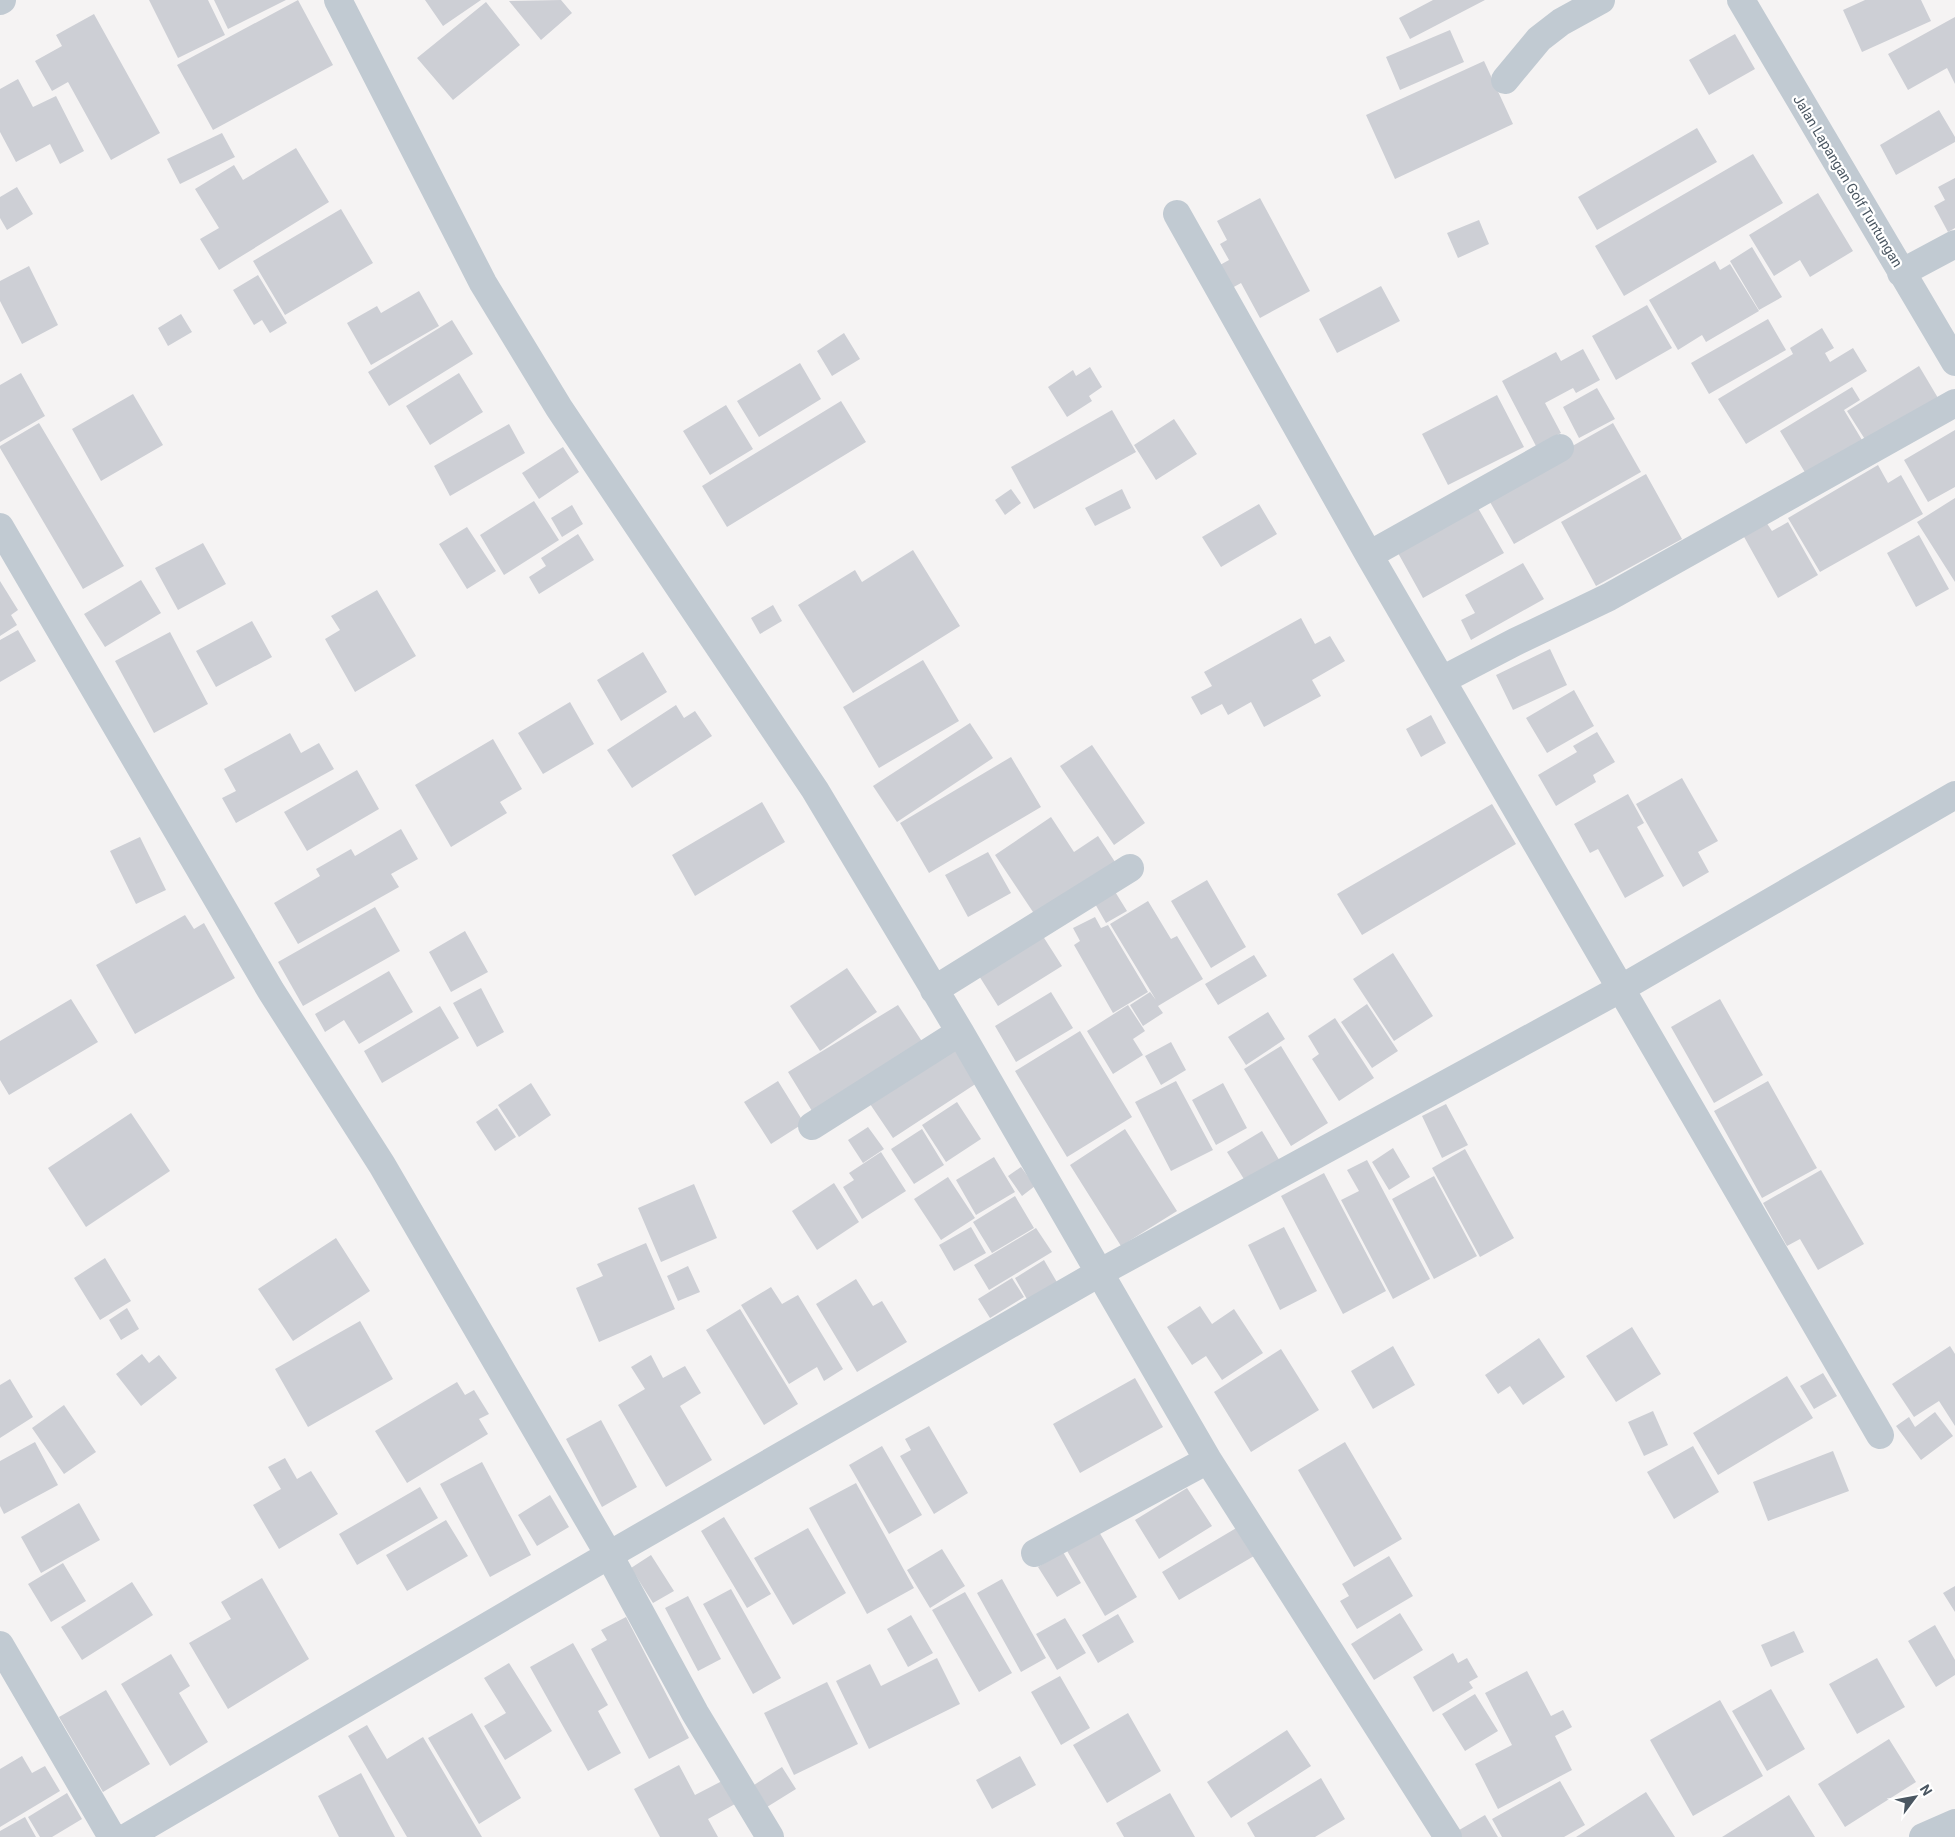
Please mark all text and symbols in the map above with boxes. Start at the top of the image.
street label: Jalan Lapangan Golf Tuntungan [1790,92,1906,270]
north arrow [1890,1772,1940,1822]
text: N [1917,1782,1935,1799]

